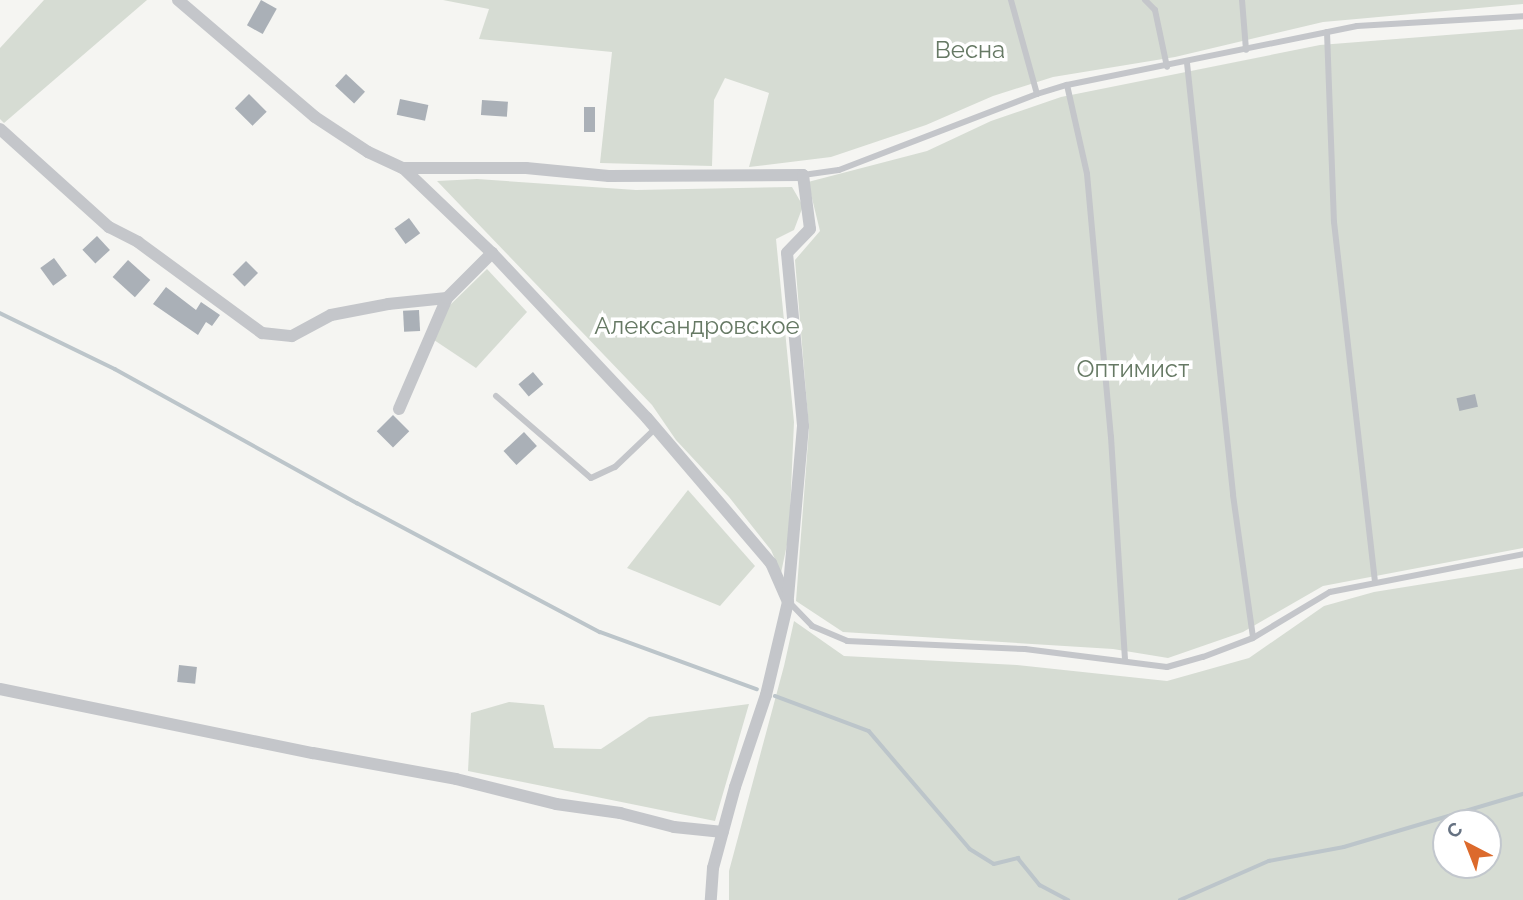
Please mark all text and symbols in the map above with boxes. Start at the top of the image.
park label: Весна [935,36,1005,64]
park label: Александровское [594,312,800,340]
park label: Оптимист [1077,355,1189,383]
north arrow [1432,809,1502,879]
text: С [1442,817,1466,842]

